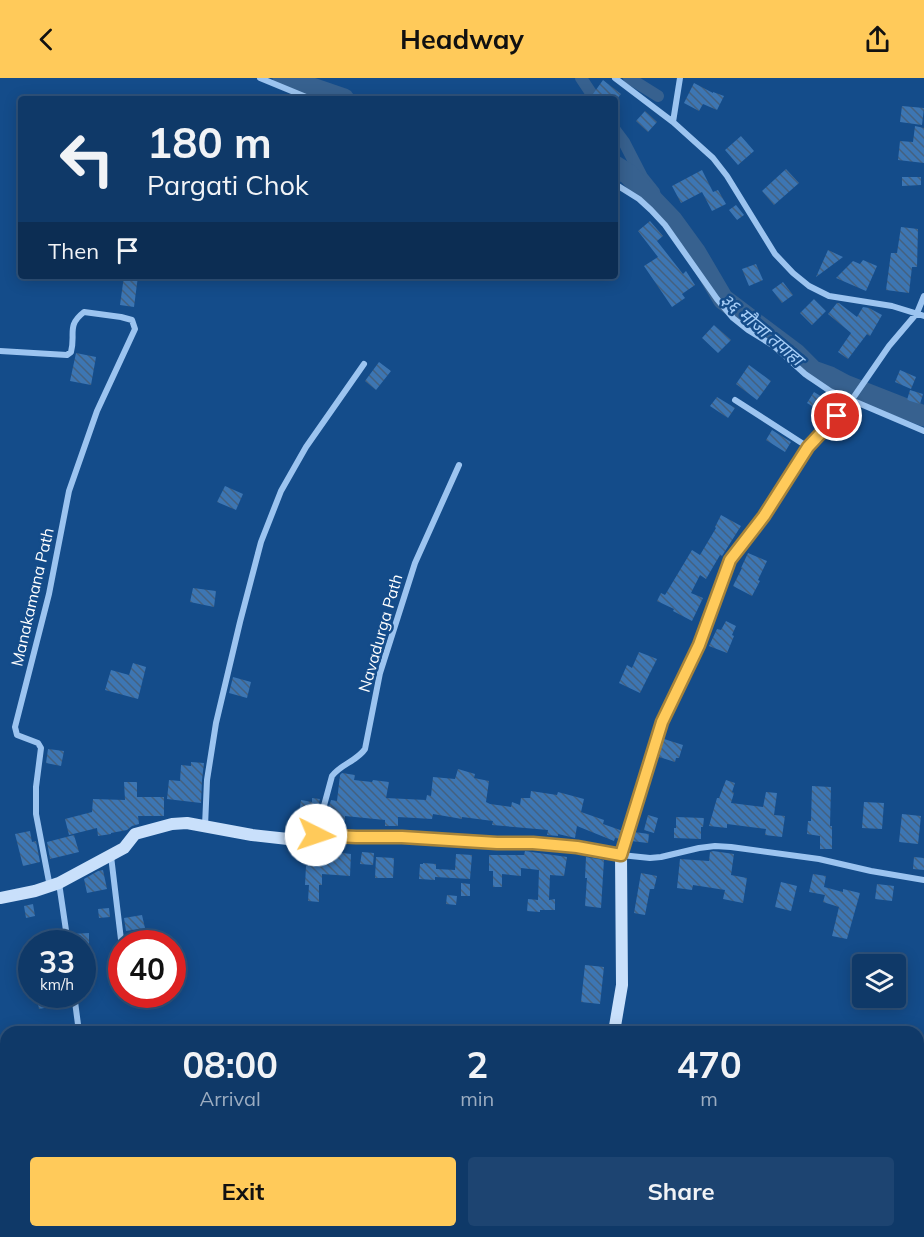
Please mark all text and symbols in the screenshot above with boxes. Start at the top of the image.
text: Headway [400,22,524,56]
icon: back [30,23,63,56]
icon: share [861,23,894,56]
text: 180 m [147,116,272,169]
icon: left [48,120,126,198]
text: Pargati Chok [147,168,309,202]
icon: arrive [111,234,144,267]
text: Then [48,237,99,265]
water label: ३६ मौजा तपाहा [716,288,811,372]
pin [811,390,862,441]
icon: arrive [820,399,853,432]
street label: Manakamana Path [6,526,58,668]
street label: Navadurga Path [354,572,406,694]
position arrow [284,803,348,867]
speed limit sign: 40 [108,930,186,1008]
text: 33 [39,943,75,981]
map controls [852,954,906,1008]
button: layers [852,954,906,1008]
text: km/h [40,975,74,994]
text: 08:00 [182,1042,278,1087]
text: 2 [466,1042,488,1087]
text: 470 [677,1042,742,1087]
text: Arrival [200,1086,261,1111]
text: min [460,1086,494,1111]
text: m [700,1086,718,1111]
button: Exit [30,1157,456,1226]
button: Share [468,1157,894,1226]

